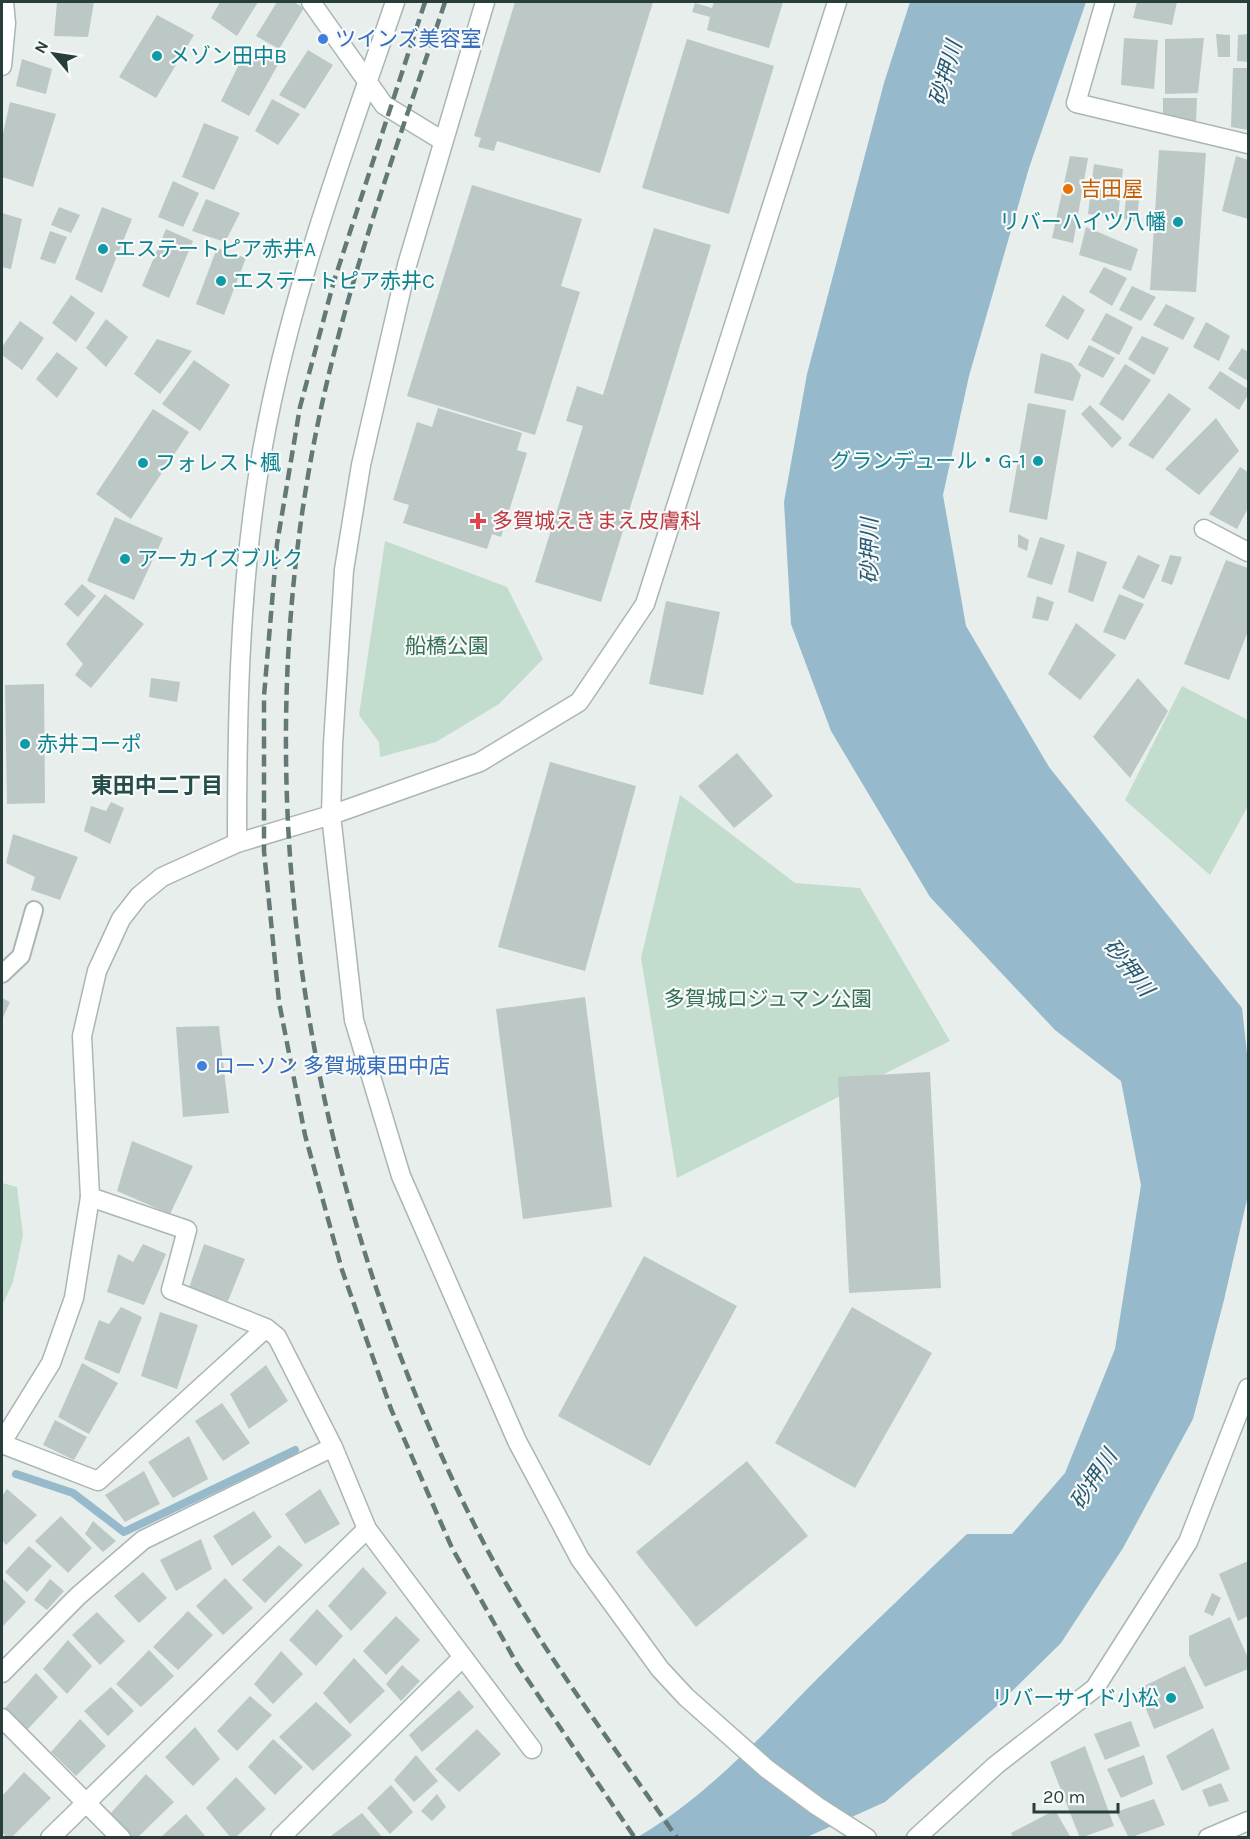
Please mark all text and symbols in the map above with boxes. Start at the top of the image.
north arrow [24,24,84,84]
place label: ツインズ美容室 [335,27,482,51]
marker: ツインズ美容室 [316,32,330,46]
water label: 砂押川 [924,36,968,109]
text: N [30,37,52,57]
place label: メゾン田中B [169,44,287,68]
marker: メゾン田中B [150,49,164,63]
place label: 吉田屋 [1080,177,1143,201]
marker: 吉田屋 [1061,182,1075,196]
place label: リバーハイツ八幡 [999,210,1166,234]
marker: リバーハイツ八幡 [1171,215,1185,229]
place label: エステートピア赤井A [115,237,316,261]
marker: エステートピア赤井A [96,242,110,256]
place label: エステートピア赤井C [233,269,435,293]
marker: エステートピア赤井C [214,274,228,288]
place label: グランデュール・G-1 [830,449,1026,473]
place label: フォレスト楓 [155,451,281,475]
marker: グランデュール・G-1 [1031,454,1045,468]
marker: フォレスト楓 [136,456,150,470]
place label: 多賀城えきまえ皮膚科 [492,509,701,533]
marker: 多賀城えきまえ皮膚科 [469,512,487,530]
water label: 砂押川 [857,516,883,584]
place label: アーカイズブルク [137,547,303,571]
marker: アーカイズブルク [118,552,132,566]
park label: 船橋公園 [405,634,489,658]
place label: 赤井コーポ [37,732,142,756]
marker: 赤井コーポ [18,737,32,751]
district label: 東田中二丁目 [91,773,223,799]
water label: 砂押川 [1098,934,1160,1003]
park label: 多賀城ロジュマン公園 [664,987,872,1011]
place label: ローソン 多賀城東田中店 [214,1054,450,1078]
marker: ローソン 多賀城東田中店 [195,1059,209,1073]
water label: 砂押川 [1065,1443,1124,1514]
place label: リバーサイド小松 [991,1686,1159,1710]
marker: リバーサイド小松 [1164,1691,1178,1705]
scale bar [1034,1776,1118,1814]
text: 20 m [1043,1786,1085,1808]

